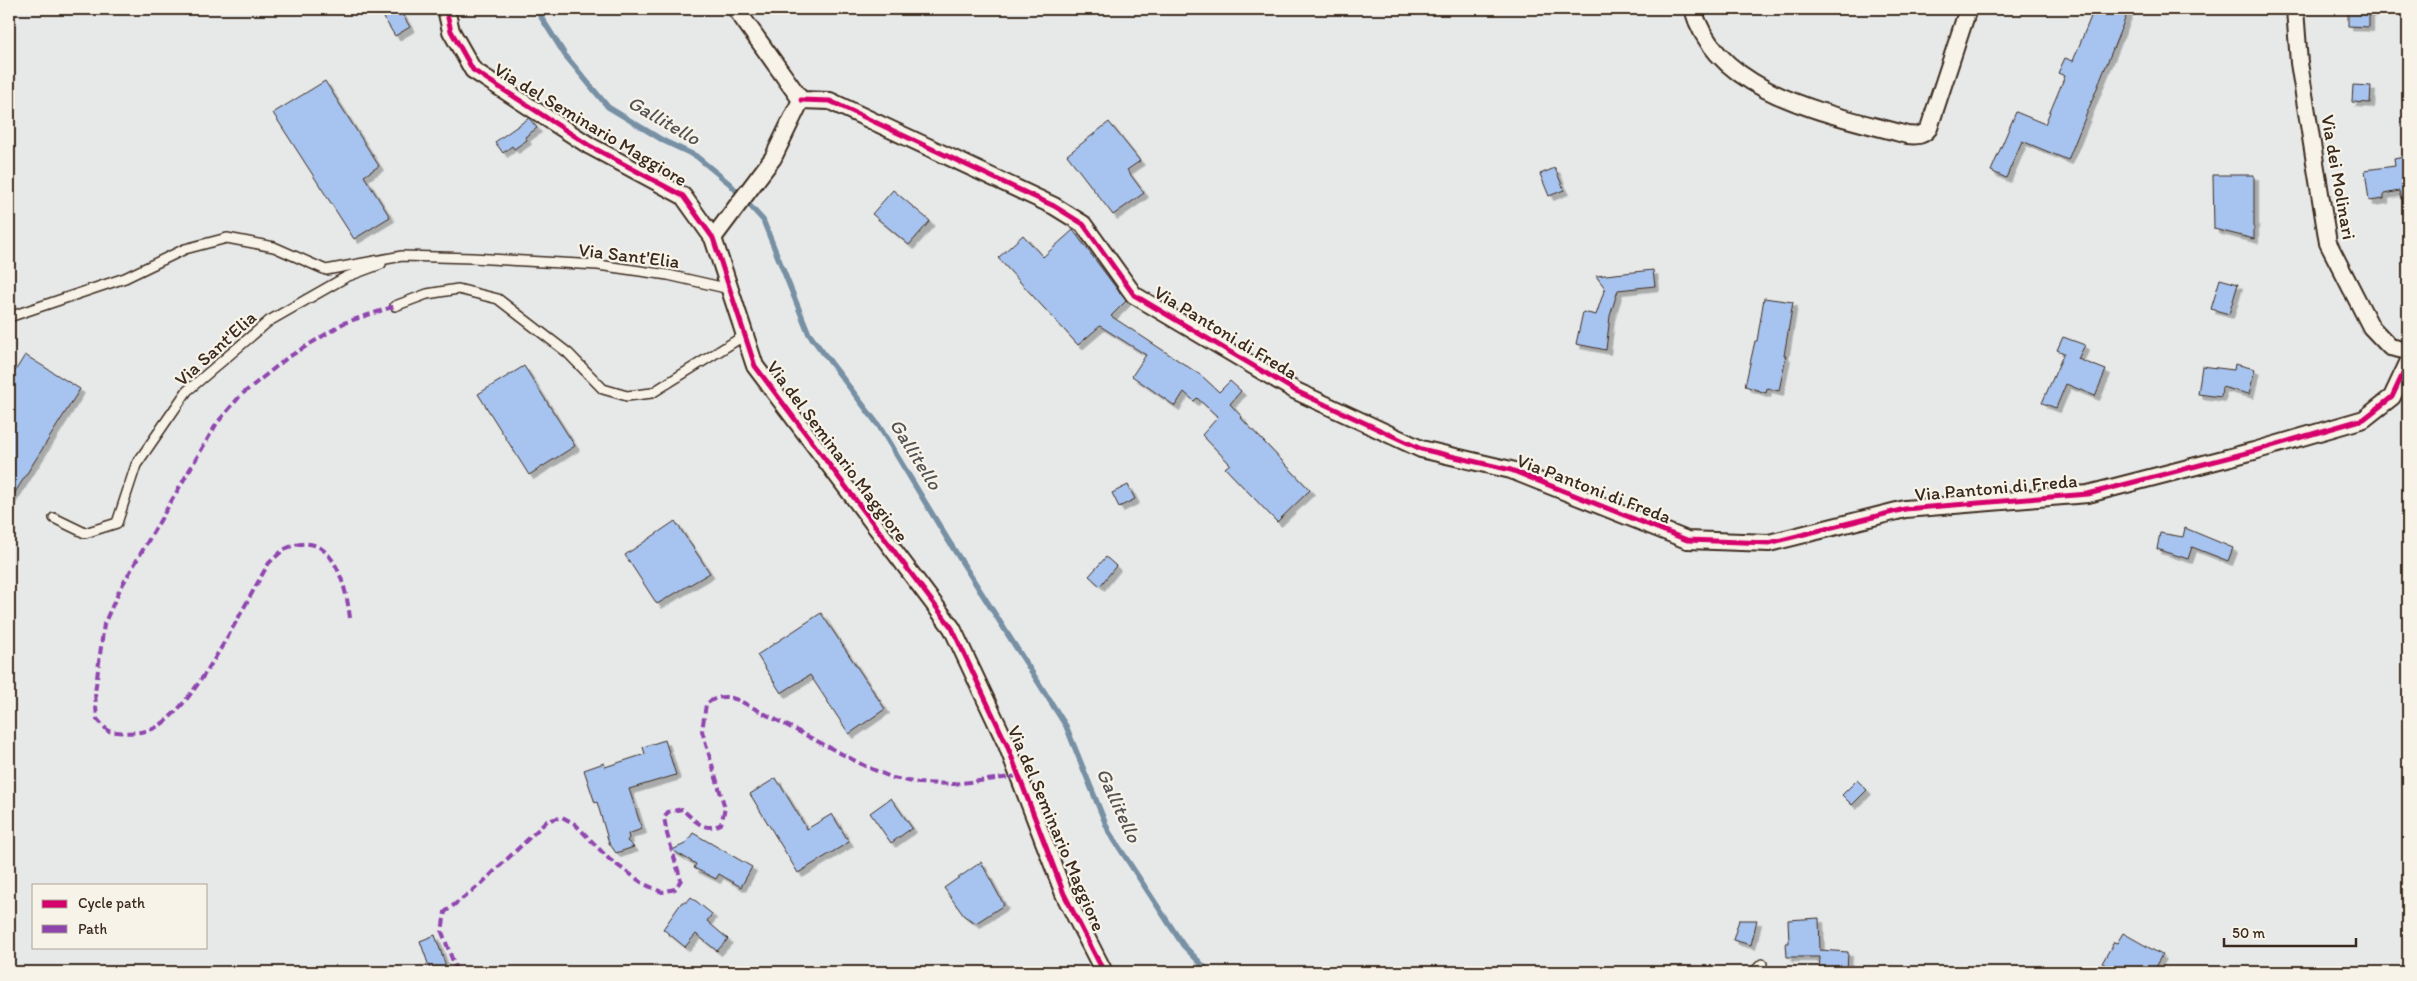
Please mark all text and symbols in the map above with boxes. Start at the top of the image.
street label: Via del Seminario Maggiore [490,58,691,191]
water label: Gallitello [624,90,705,151]
street label: Via dei Molinari [2316,113,2361,241]
street label: Via Sant'Elia [577,238,681,273]
street label: Via Pantoni di Freda [1150,281,1302,384]
street label: Via Sant'Elia [170,306,261,391]
street label: Via del Seminario Maggiore [762,356,913,547]
water label: Gallitello [885,414,948,495]
street label: Via Pantoni di Freda [1514,449,1674,528]
street label: Via Pantoni di Freda [1914,469,2078,506]
street label: Via del Seminario Maggiore [1003,722,1110,935]
water label: Gallitello [1091,764,1147,847]
legend [32,884,208,948]
text: Cycle path [78,894,145,912]
scale bar [2224,916,2357,948]
text: Path [78,920,107,938]
text: 50 m [2232,924,2265,942]

